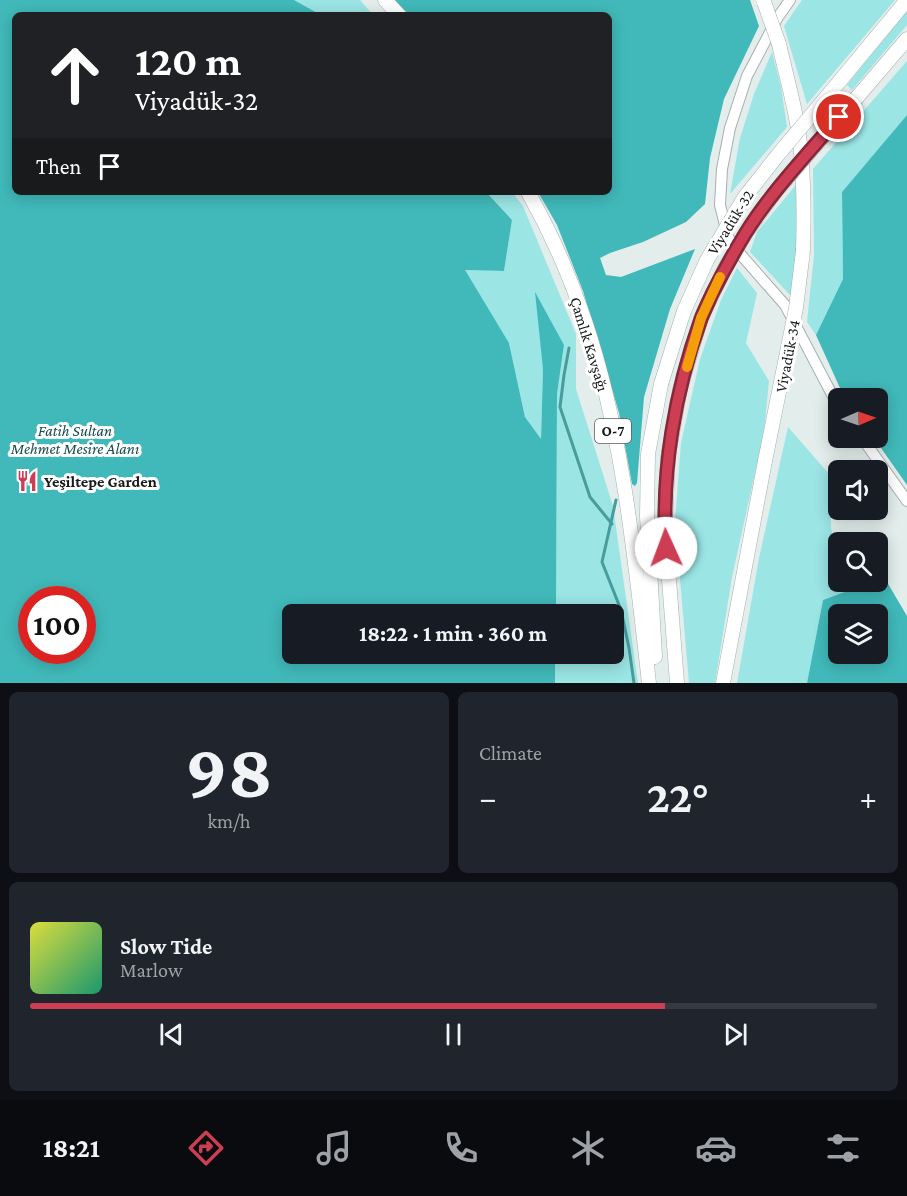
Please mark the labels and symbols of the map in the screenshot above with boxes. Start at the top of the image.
pin [813,91,864,142]
street label: Viyadük-32 [704,187,758,258]
street label: Çamlık Kavşağı [566,295,612,394]
street label: Viyadük-34 [772,318,804,394]
north arrow [828,388,888,448]
road number: O-7 [595,419,631,443]
park label: Fatih Sultan Mehmet Mesire Alanı [10,422,139,457]
restaurant icon: Yeşiltepe Garden [15,469,39,493]
place label: Yeşiltepe Garden [44,473,157,490]
position arrow [634,516,698,580]
speed limit sign: 100 [18,586,96,664]

